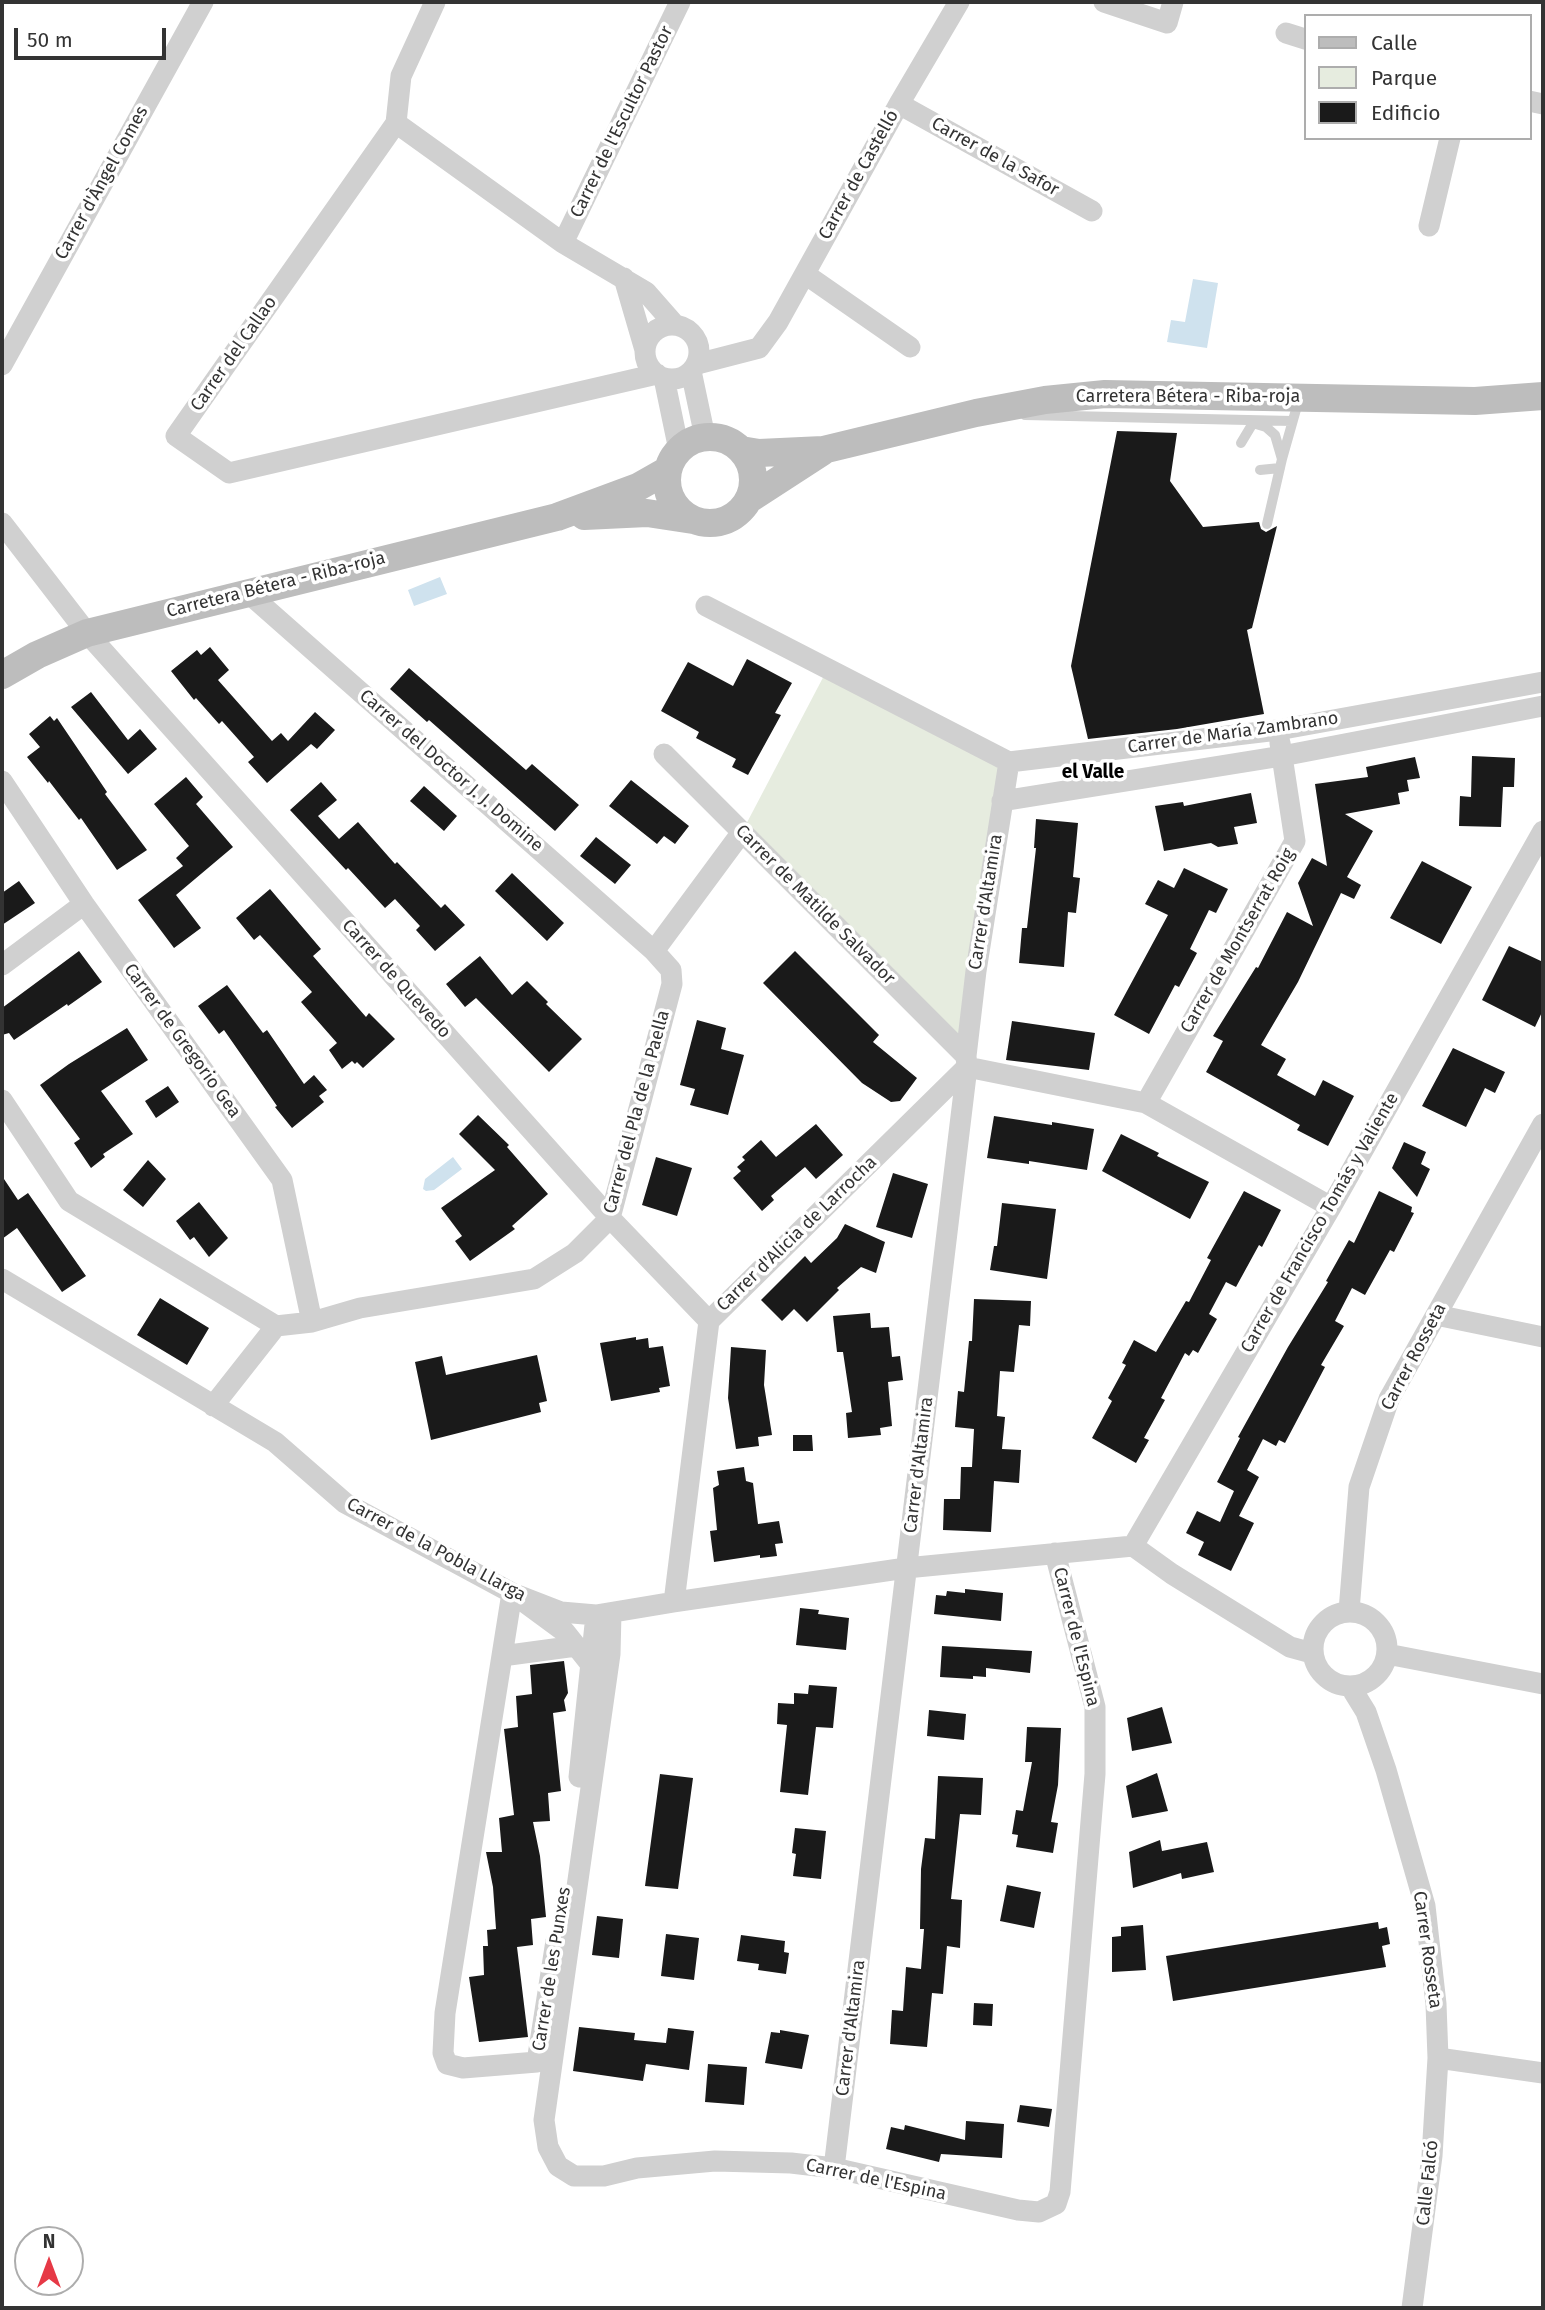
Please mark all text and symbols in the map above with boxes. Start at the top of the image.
scale bar [18,14,170,58]
legend [1304,14,1531,140]
street label: Carrer de l'Escultor Pastor [566,23,678,221]
text: 50 m [27,27,73,53]
text: Calle [1371,30,1417,56]
text: Parque [1371,65,1437,91]
text: Edificio [1371,100,1441,126]
street label: Carrer d'Àngel Comes [51,102,153,264]
street label: Carrer de Castelló [814,106,904,244]
street label: Carrer de la Safor [927,113,1063,201]
street label: Carrer del Callao [186,292,282,416]
street label: Carretera Bétera - Riba-roja [1076,386,1300,408]
street label: Carretera Bétera - Riba-roja [164,547,388,623]
street label: Carrer del Doctor J. J. Domine [355,685,547,857]
street label: Carrer de María Zambrano [1126,708,1340,758]
district label: el Valle [1062,762,1124,784]
street label: Carrer de Matilde Salvador [731,821,899,989]
street label: Carrer d'Altamira [965,833,1007,971]
street label: Carrer de Montserrat Roig [1176,845,1300,1037]
street label: Carrer de Quevedo [337,915,455,1043]
street label: Carrer de Gregorio Gea [119,960,245,1122]
street label: Carrer del Pla de la Paella [599,1008,675,1216]
street label: Carrer de Francisco Tomás y Valiente [1236,1089,1404,1357]
street label: Carrer d'Alicia de Larrocha [712,1152,882,1316]
street label: Carrer Rosseta [1377,1300,1451,1414]
street label: Carrer d'Altamira [900,1396,938,1534]
street label: Carrer de la Pobla Llarga [343,1494,529,1606]
street label: Carrer de l'Espina [1048,1565,1104,1709]
street label: Carrer de les Punxes [528,1885,576,2053]
street label: Carrer Rosseta [1408,1890,1446,2010]
street label: Carrer d'Altamira [832,1959,870,2097]
street label: Calle Falcó [1413,2139,1443,2227]
street label: Carrer de l'Espina [804,2155,948,2205]
north arrow [14,2226,84,2296]
text: N [43,2230,55,2253]

